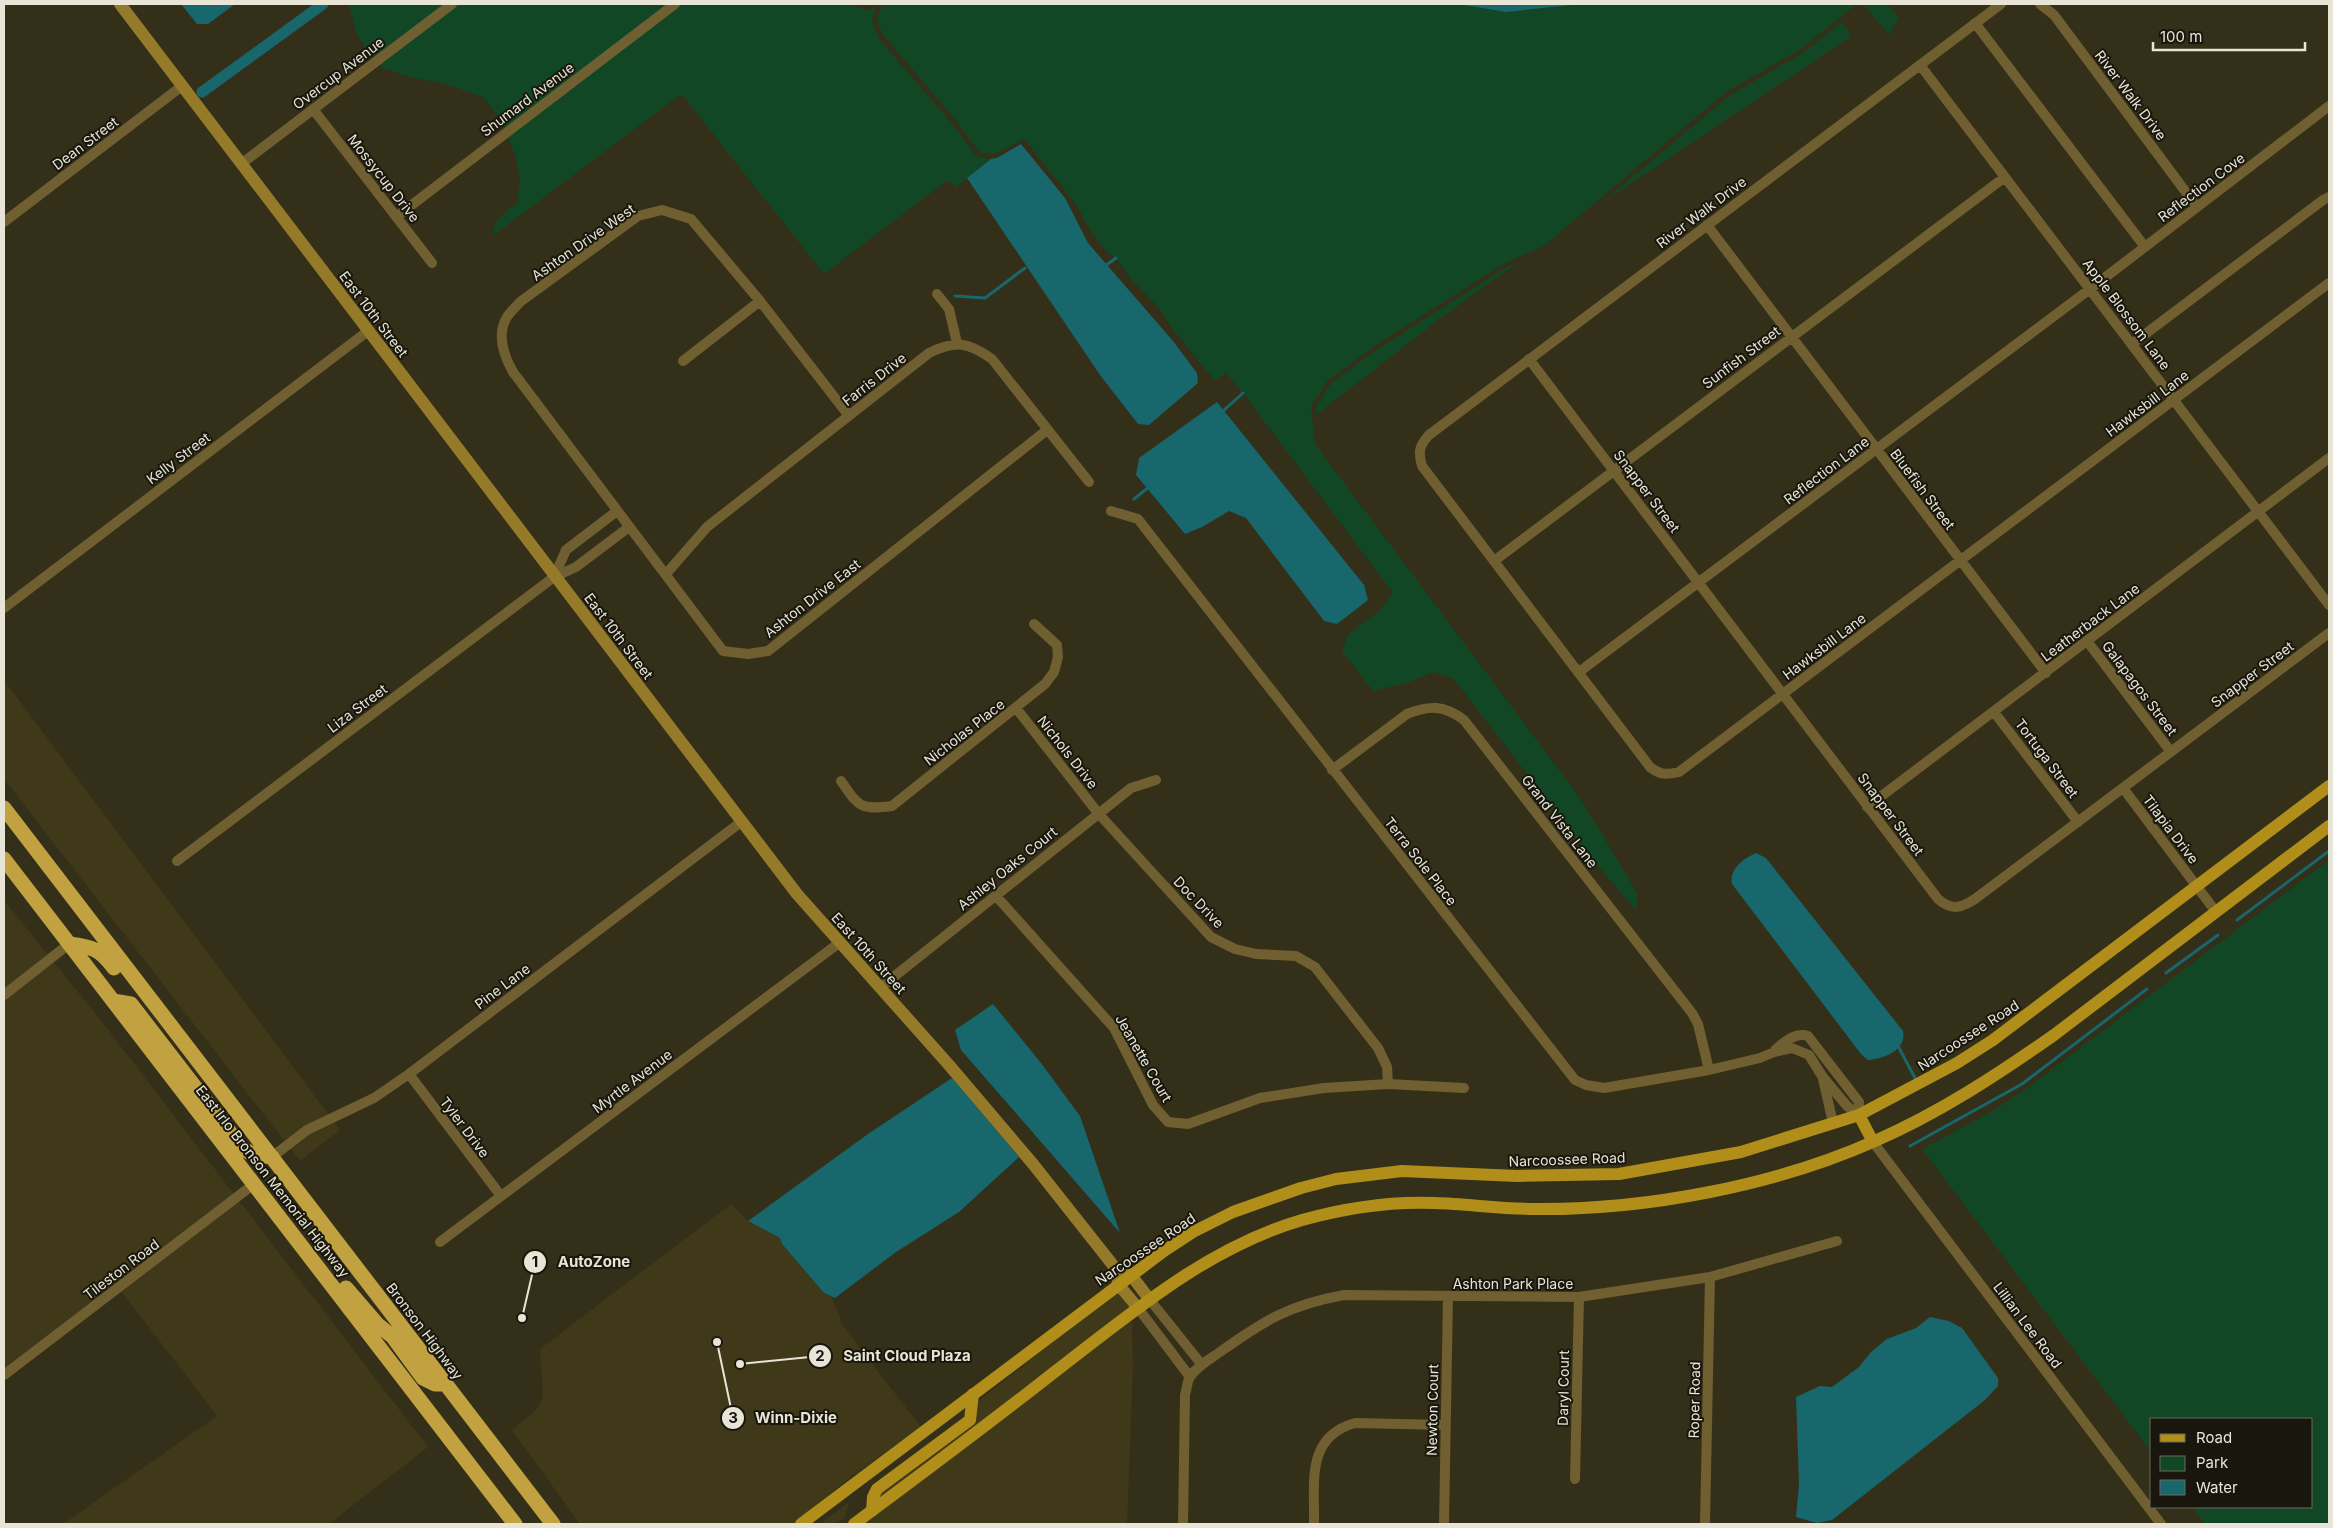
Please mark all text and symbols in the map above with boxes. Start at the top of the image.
scale bar [2153,20,2306,52]
text: 100 m [2160,27,2202,46]
street label: Overcup Avenue [289,33,387,113]
street label: River Walk Drive [2092,47,2170,143]
street label: Shumard Avenue [477,58,577,140]
street label: Dean Street [49,112,122,173]
street label: Mossycup Drive [344,131,424,225]
street label: Reflection Cove [2154,149,2248,225]
street label: River Walk Drive [1653,173,1749,251]
street label: Ashton Drive West [528,200,638,284]
street label: Apple Blossom Lane [2080,255,2174,373]
street label: East 10th Street [336,268,412,361]
street label: Sunfish Street [1699,322,1784,392]
street label: Farris Drive [839,349,909,409]
street label: Hawksbill Lane [2102,366,2192,440]
street label: Kelly Street [143,428,213,487]
street label: Reflection Lane [1780,432,1872,508]
street label: Bluefish Street [1887,445,1959,533]
street label: Snapper Street [1610,446,1684,536]
street label: Ashton Drive East [761,555,864,641]
street label: Leatherback Lane [2037,579,2143,665]
street label: East 10th Street [581,590,657,683]
street label: Hawksbill Lane [1779,609,1869,683]
street label: Galapagos Street [2099,637,2181,739]
street label: Snapper Street [2207,637,2297,711]
street label: Liza Street [324,680,391,736]
street label: Nicholas Place [920,695,1008,769]
street label: Nichols Drive [1034,712,1102,792]
street label: Tortuga Street [2012,715,2082,801]
street label: Snapper Street [1854,769,1928,859]
street label: Grand Vista Lane [1518,771,1602,871]
street label: Tilapia Drive [2139,791,2203,867]
street label: Terra Sole Place [1381,813,1461,909]
street label: Ashley Oaks Court [954,822,1060,913]
street label: Doc Drive [1170,873,1228,931]
street label: East 10th Street [828,909,910,997]
street label: Pine Lane [471,960,533,1012]
street label: Narcoossee Road [1914,996,2022,1074]
street label: Jeanette Court [1112,1011,1176,1105]
street label: Myrtle Avenue [589,1046,675,1116]
street label: East Irlo Bronson Memorial Highway [193,1082,353,1281]
street label: Tyler Drive [437,1093,493,1161]
street label: Narcoossee Road [1508,1148,1626,1170]
street label: Narcoossee Road [1092,1209,1198,1289]
street label: Tileston Road [80,1235,162,1303]
callout: AutoZone [523,1247,640,1277]
text: 1 [532,1252,538,1271]
text: AutoZone [558,1252,630,1271]
street label: Ashton Park Place [1453,1275,1573,1292]
street label: Bronson Highway [383,1279,467,1383]
street label: Lillian Lee Road [1990,1279,2066,1371]
callout: Saint Cloud Plaza [808,1341,980,1371]
text: 2 [815,1346,825,1365]
text: Saint Cloud Plaza [843,1346,971,1365]
street label: Daryl Court [1554,1350,1572,1426]
street label: Roper Road [1685,1361,1703,1439]
street label: Newton Court [1423,1363,1441,1456]
callout: Winn-Dixie [720,1403,847,1433]
text: 3 [728,1408,738,1427]
text: Winn-Dixie [755,1408,837,1427]
legend [2150,1418,2313,1508]
text: Road [2196,1428,2232,1447]
text: Park [2196,1453,2229,1472]
text: Water [2196,1478,2238,1497]

